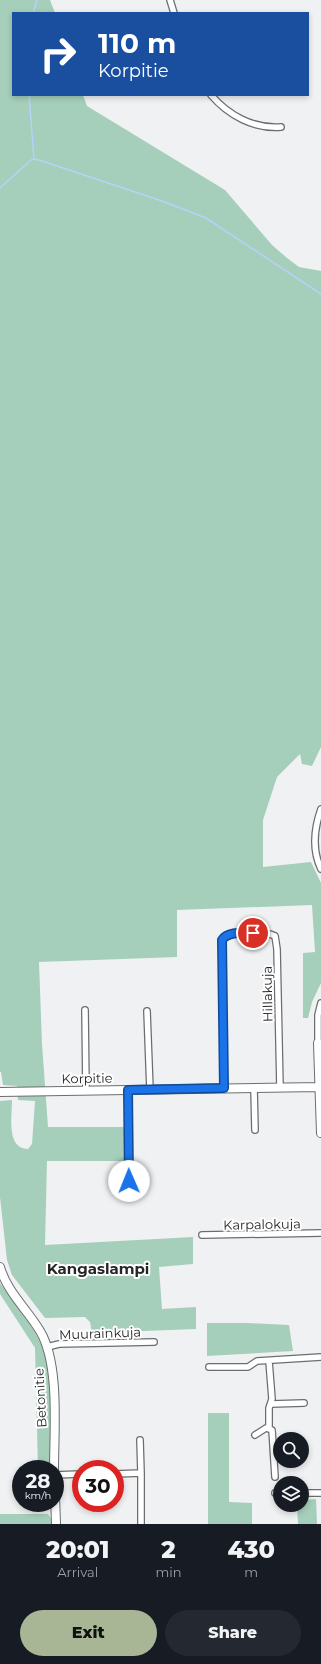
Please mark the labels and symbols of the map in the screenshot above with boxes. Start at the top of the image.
pin [236,916,270,950]
street label: Hillakuja [259,966,275,1022]
street label: Korpitie [61,1070,113,1086]
position arrow [108,1160,150,1202]
street label: Karpalokuja [223,1215,301,1233]
district label: Kangaslampi [47,1259,149,1278]
street label: Muurainkuja [59,1324,141,1342]
street label: Betonitie [30,1368,50,1428]
speed limit sign: 30 [72,1460,124,1512]

